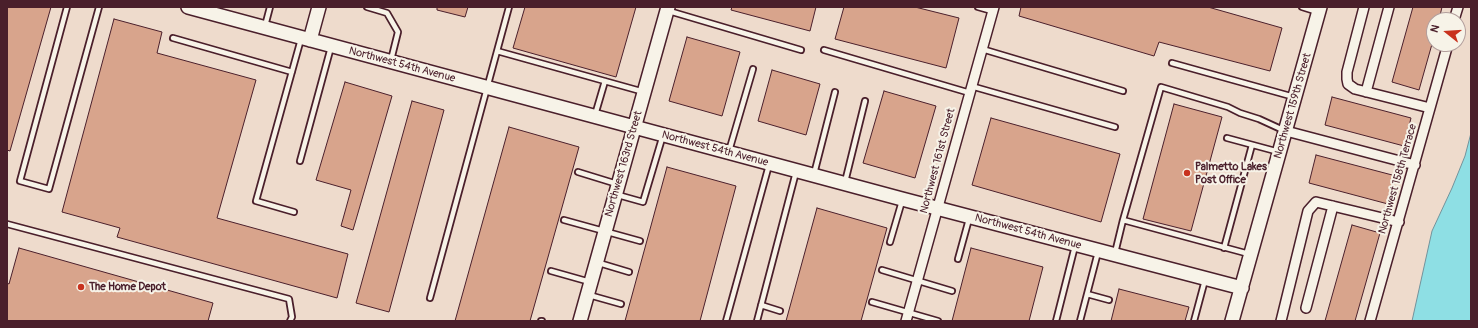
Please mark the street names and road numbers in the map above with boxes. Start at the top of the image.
street label: Northwest 54th Avenue [347,44,457,86]
street label: Northwest 159th Street [1272,52,1314,160]
street label: Northwest 161st Street [918,107,958,215]
street label: Northwest 163rd Street [603,110,645,218]
street label: Northwest 158th Terrace [1376,122,1420,236]
street label: Northwest 54th Avenue [660,128,770,170]
street label: Northwest 54th Avenue [973,211,1083,253]

